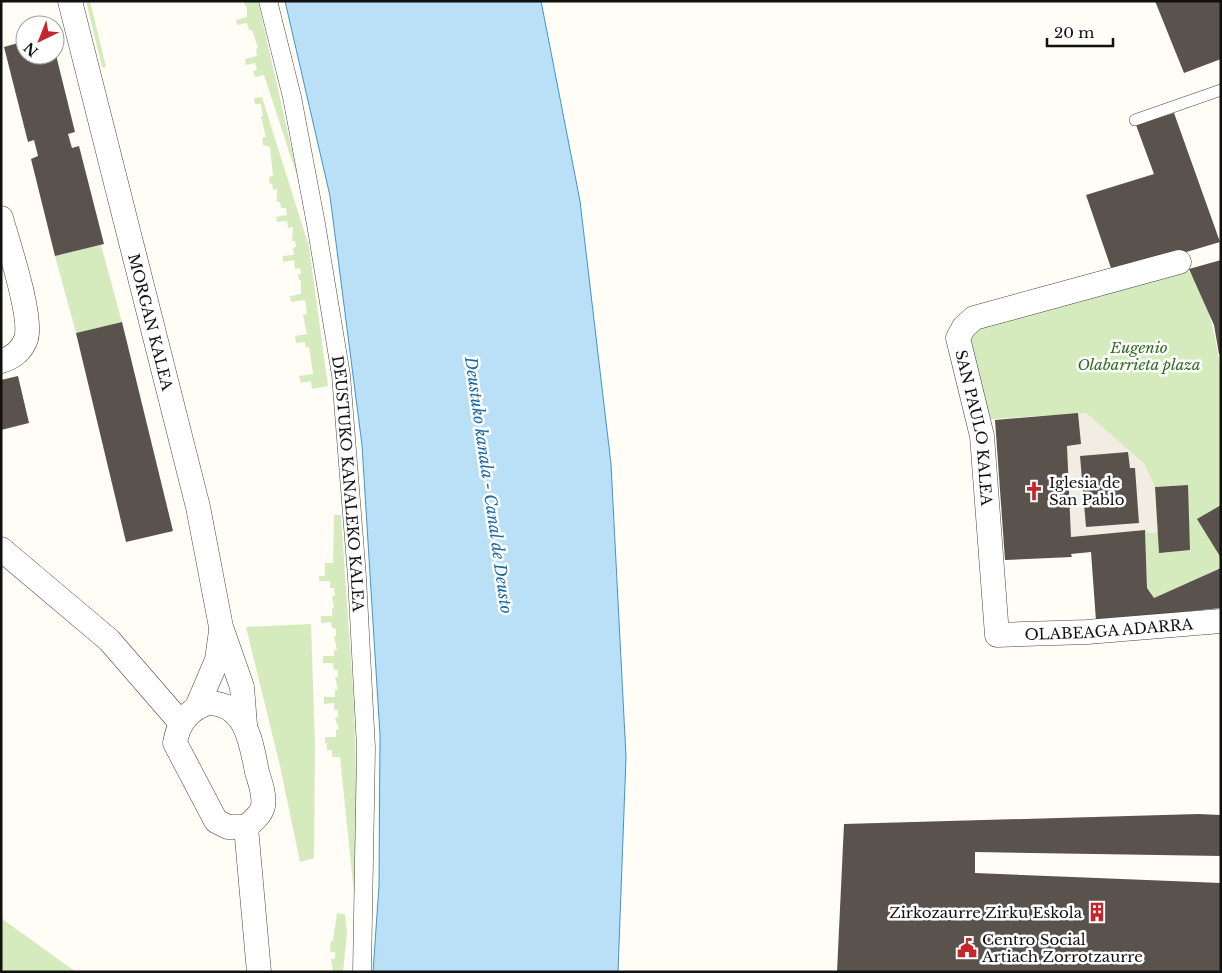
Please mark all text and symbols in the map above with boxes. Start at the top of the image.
north arrow [15,15,65,65]
scale bar [1047,15,1113,47]
text: 20 m [1054,23,1094,42]
text: N [20,38,42,61]
street label: MORGAN KALEA [125,251,178,393]
park label: Eugenio Olabarrieta plaza [1077,338,1201,374]
street label: SAN PAULO KALEA [952,348,997,507]
street label: DEUSTUKO KANALEKO KALEA [328,354,368,613]
water label: Deustuko kanala - Canal de Deusto [461,354,517,615]
place label: Iglesia de San Pablo [1049,473,1125,509]
church icon: Iglesia de San Pablo [1023,480,1045,502]
street label: OLABEAGA ADARRA [1024,614,1194,644]
building icon: Zirkozaurre Zirku Eskola [1086,901,1108,923]
place label: Zirkozaurre Zirku Eskola [889,903,1083,922]
place label: Centro Social Artiach Zorrotzaurre [981,930,1143,966]
public building icon: Centro Social Artiach Zorrotzaurre [956,937,978,959]

